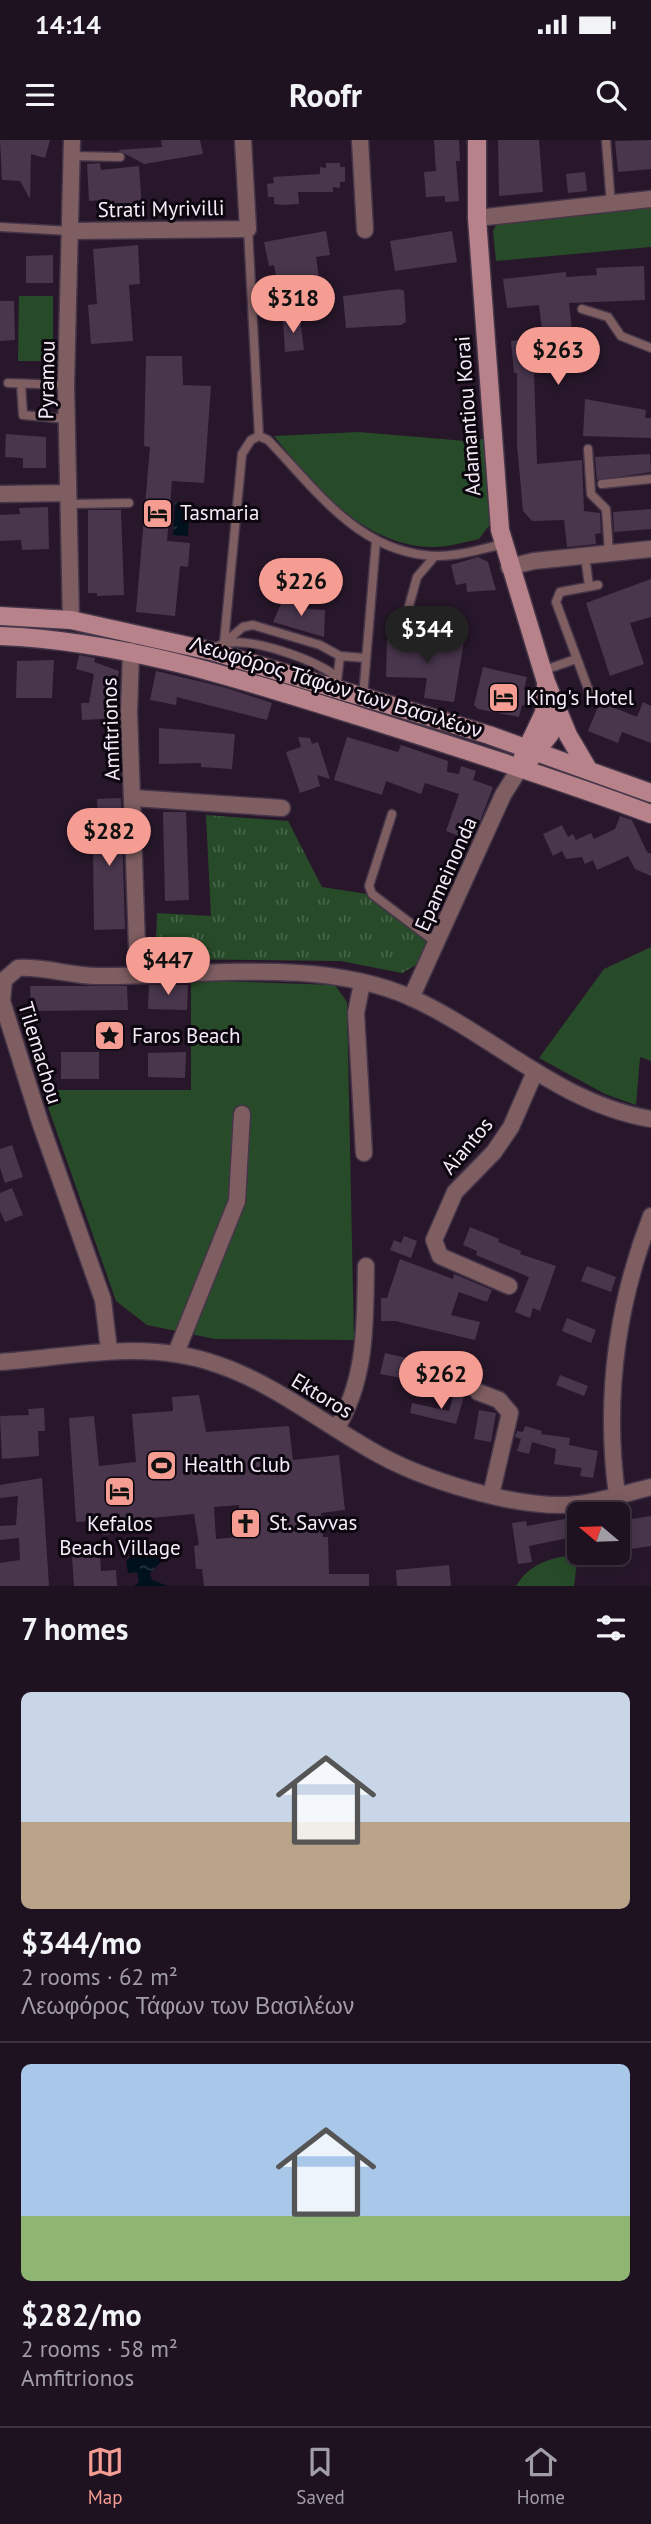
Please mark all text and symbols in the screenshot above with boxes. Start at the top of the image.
text: 14:14 [35,8,101,41]
text: Roofr [289,74,362,116]
icon: menu [21,76,59,114]
icon: search [592,76,630,114]
street label: Strati Myrivilli [97,194,225,223]
pin: $318 [252,276,334,335]
text: $318 [267,283,319,312]
pin: $263 [517,328,599,387]
street label: Adamantiou Korai [448,335,487,497]
text: $263 [532,335,584,364]
street label: Pyramou [32,340,61,420]
hotel icon: Tasmaria [140,496,174,530]
place label: Tasmaria [180,499,259,526]
pin: $226 [260,559,342,618]
text: $226 [275,566,327,595]
pin: $344 [386,606,468,666]
text: $344 [401,614,453,643]
street label: Λεωφόρος Τάφων των Βασιλέων [187,629,486,744]
street label: Amfitrionos [95,677,126,781]
hotel icon: King's Hotel [486,681,520,715]
place label: King's Hotel [526,684,634,711]
pin: $282 [68,808,150,868]
street label: Epameinonda [408,812,483,935]
text: $282 [83,816,135,845]
pin: $447 [127,938,209,997]
text: $447 [142,945,194,974]
street label: Tilemachou [12,999,69,1107]
place icon: Faros Beach [92,1019,126,1053]
place label: Faros Beach [132,1022,240,1049]
street label: Aiantos [435,1111,498,1180]
pin: $262 [400,1352,482,1411]
text: $262 [415,1359,467,1388]
street label: Ektoros [287,1367,358,1424]
sports icon: Health Club [144,1448,178,1482]
place label: Health Club [184,1451,290,1478]
hotel icon: Kefalos Beach Village [103,1475,137,1509]
north arrow [567,1502,630,1564]
map controls [567,1502,630,1565]
church icon: St. Savvas [229,1506,263,1540]
place label: St. Savvas [269,1509,357,1536]
place label: Kefalos Beach Village [59,1510,181,1561]
text: 7 homes [21,1609,129,1648]
icon: filters [592,1609,630,1647]
icon: home [263,1737,389,1863]
text: $344/mo [21,1923,142,1962]
text: 2 rooms · 62 m² [21,1962,178,1991]
text: Λεωφόρος Τάφων των Βασιλέων [21,1991,354,2020]
icon: home [263,2109,389,2235]
text: $282/mo [21,2295,142,2334]
text: 2 rooms · 58 m² [21,2334,178,2363]
text: Amfitrionos [21,2363,134,2392]
tab: Map [86,2443,124,2509]
tab: Saved [296,2443,345,2509]
tab: Home [517,2443,565,2509]

